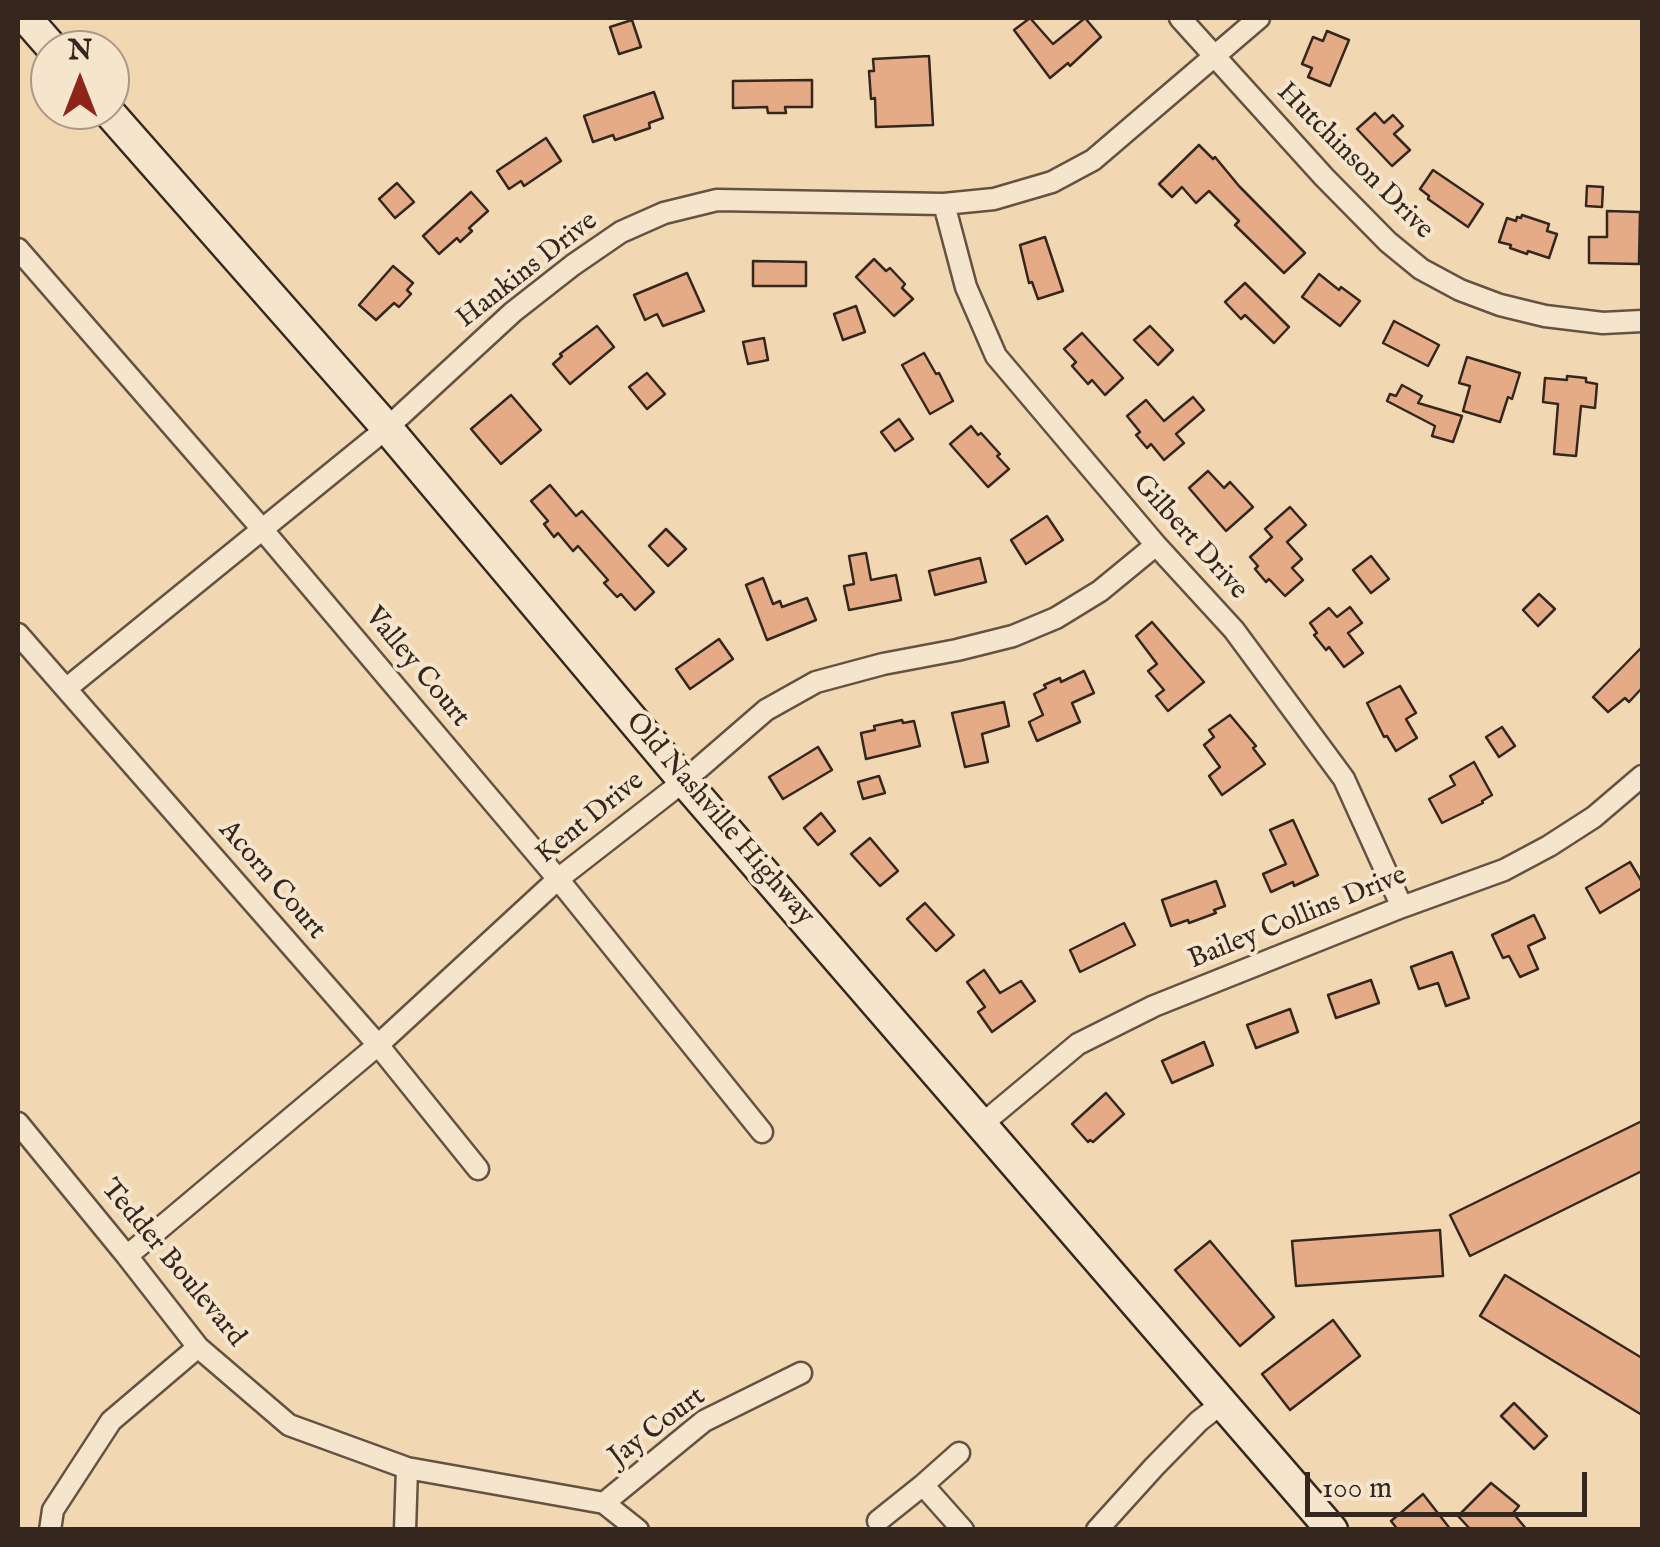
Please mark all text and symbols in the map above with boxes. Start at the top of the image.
north arrow [30,30,130,130]
text: N [68,34,92,69]
street label: Hutchinson Drive [1269,77,1439,247]
street label: Hankins Drive [451,206,605,336]
street label: Gilbert Drive [1124,469,1254,607]
street label: Valley Court [356,601,476,735]
street label: Old Nashville Highway [617,707,821,933]
street label: Kent Drive [530,765,652,873]
street label: Acorn Court [210,815,332,947]
street label: Bailey Collins Drive [1184,860,1412,978]
street label: Tedder Boulevard [92,1174,252,1354]
street label: Jay Court [603,1381,713,1475]
scale bar [1310,1452,1592,1514]
text: 100 m [1322,1470,1392,1508]

